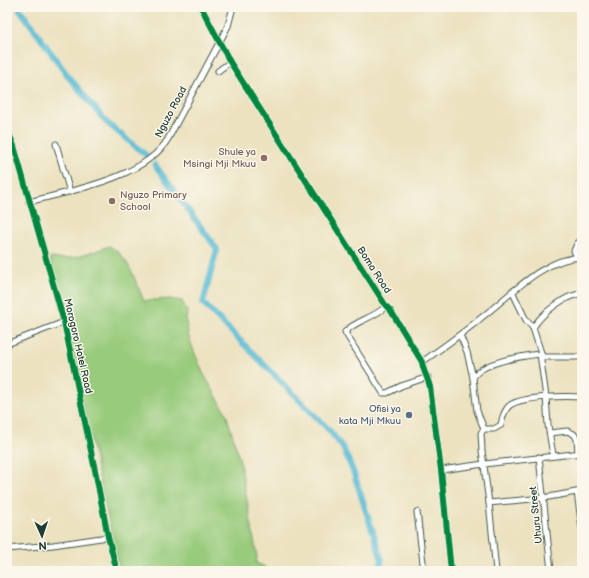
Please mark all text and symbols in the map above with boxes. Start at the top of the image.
street label: Nguzo Road [153,84,190,140]
place label: Shule ya Msingi Mji Mkuu [183,146,256,170]
marker: Shule ya Msingi Mji Mkuu [259,153,269,163]
place label: Nguzo Primary School [120,189,187,213]
marker: Nguzo Primary School [107,196,117,206]
street label: Boma Road [354,244,394,296]
street label: Morogoro Hotel Road [61,297,95,395]
place label: Ofisi ya kata Mji Mkuu [339,403,401,427]
marker: Ofisi ya kata Mji Mkuu [404,410,414,420]
street label: Uhuru Street [527,486,545,544]
north arrow [22,516,62,556]
text: N [38,539,47,552]

